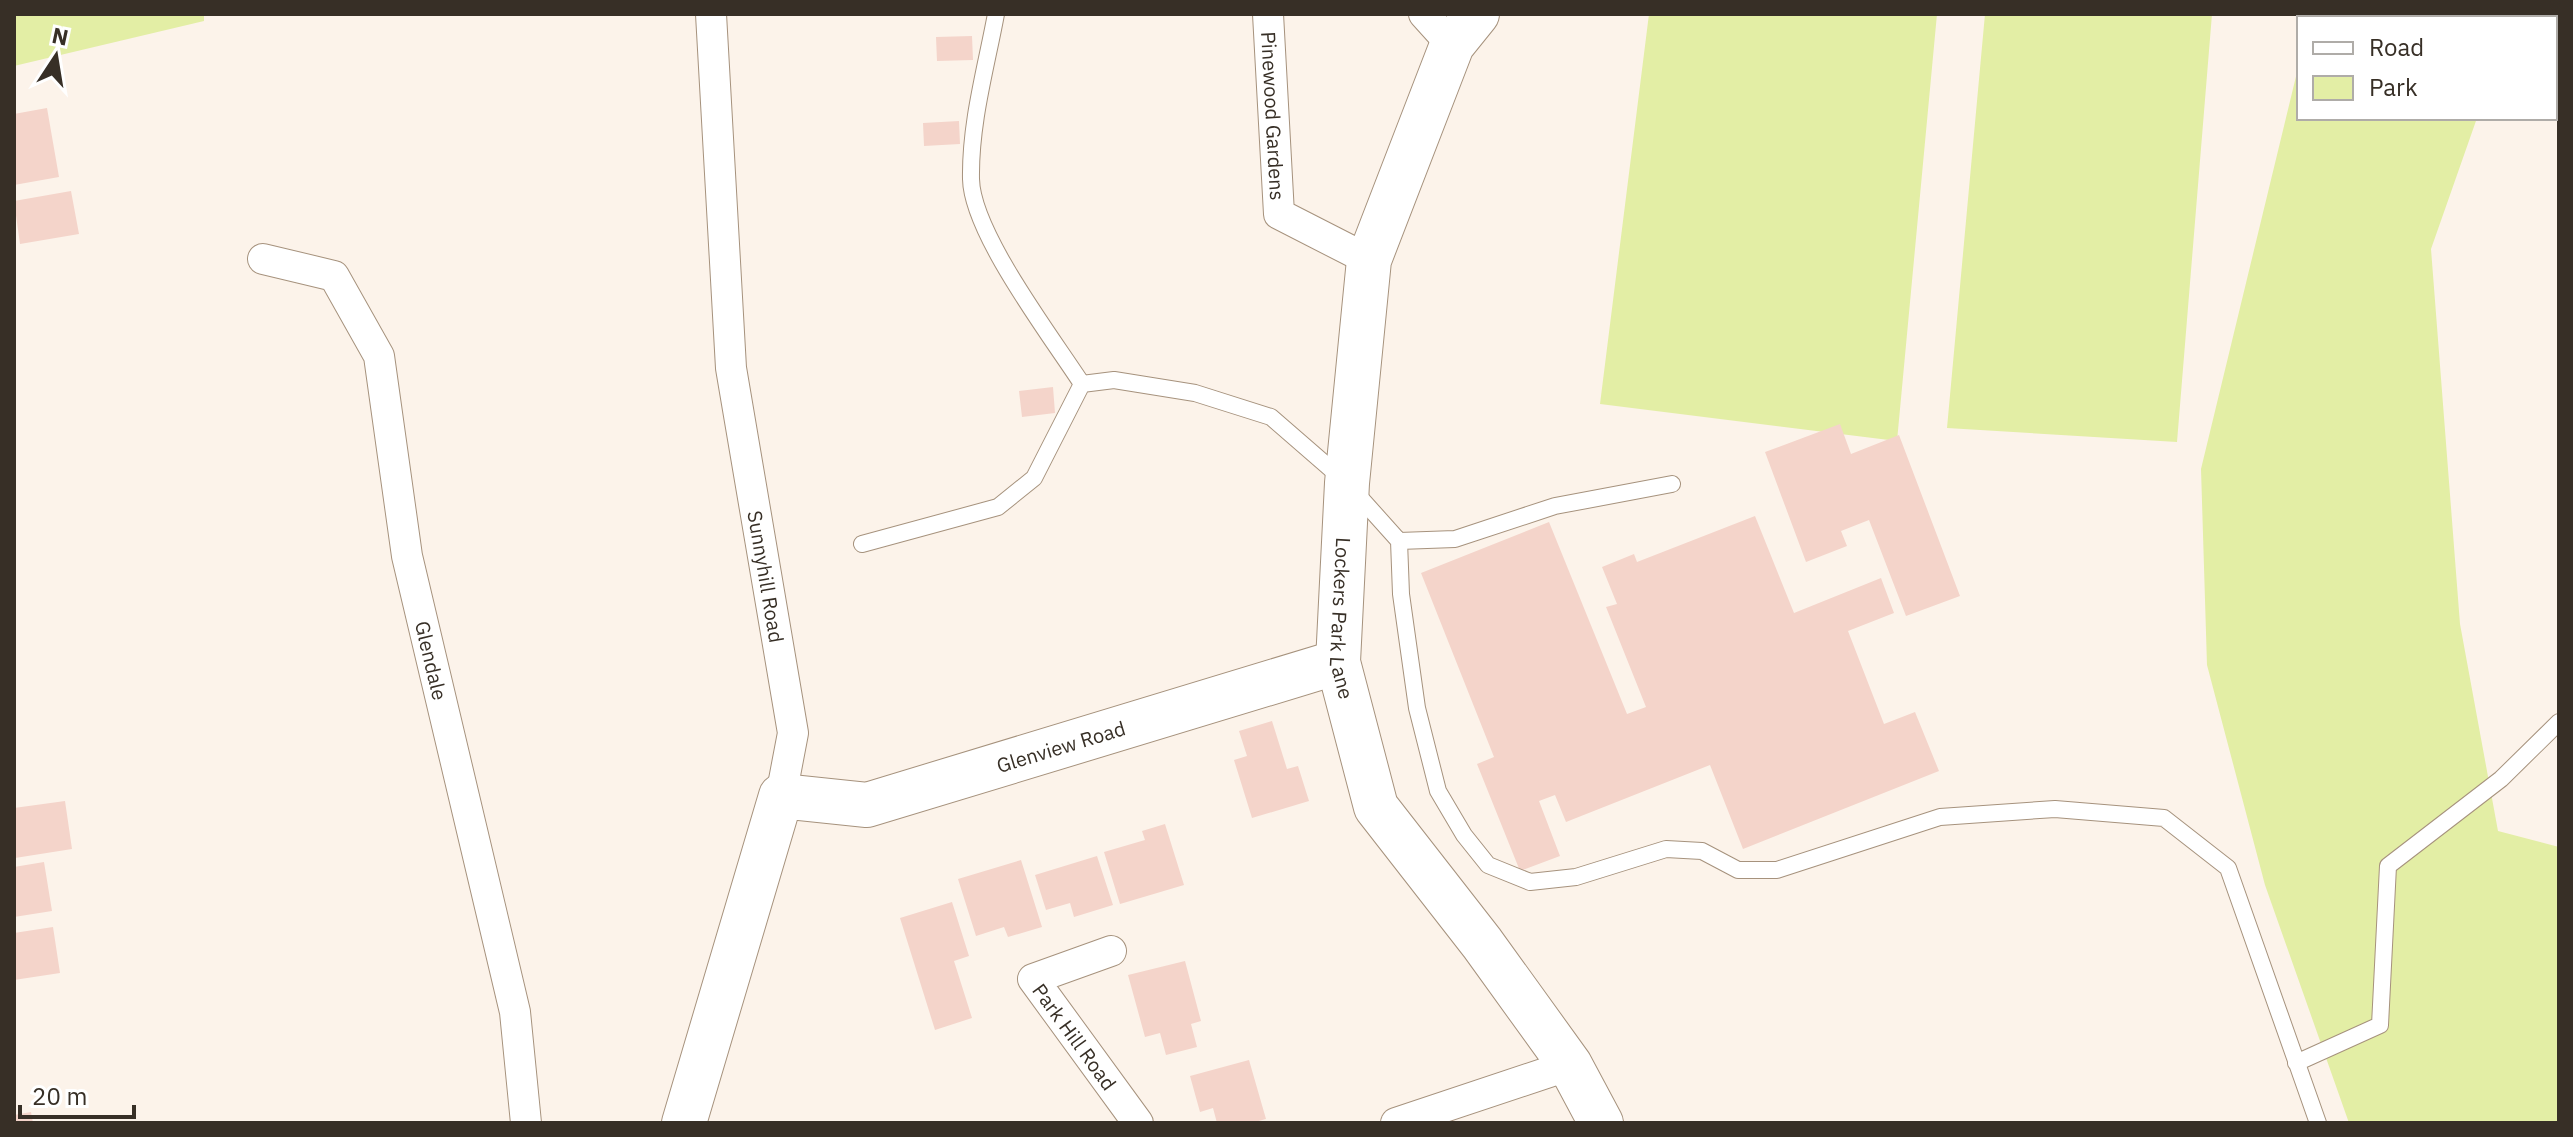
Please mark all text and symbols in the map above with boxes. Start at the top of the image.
north arrow [16,16,96,96]
legend [2297,16,2557,120]
text: N [49,20,71,52]
street label: Pinewood Gardens [1255,31,1292,201]
text: Road [2369,31,2424,63]
text: Park [2369,71,2418,103]
street label: Sunnyhill Road [742,508,791,645]
street label: Lockers Park Lane [1324,537,1361,702]
street label: Glendale [409,618,454,703]
street label: Glenview Road [993,714,1128,778]
street label: Park Hill Road [1027,978,1123,1095]
scale bar [20,1069,134,1119]
text: 20 m [32,1080,87,1112]

